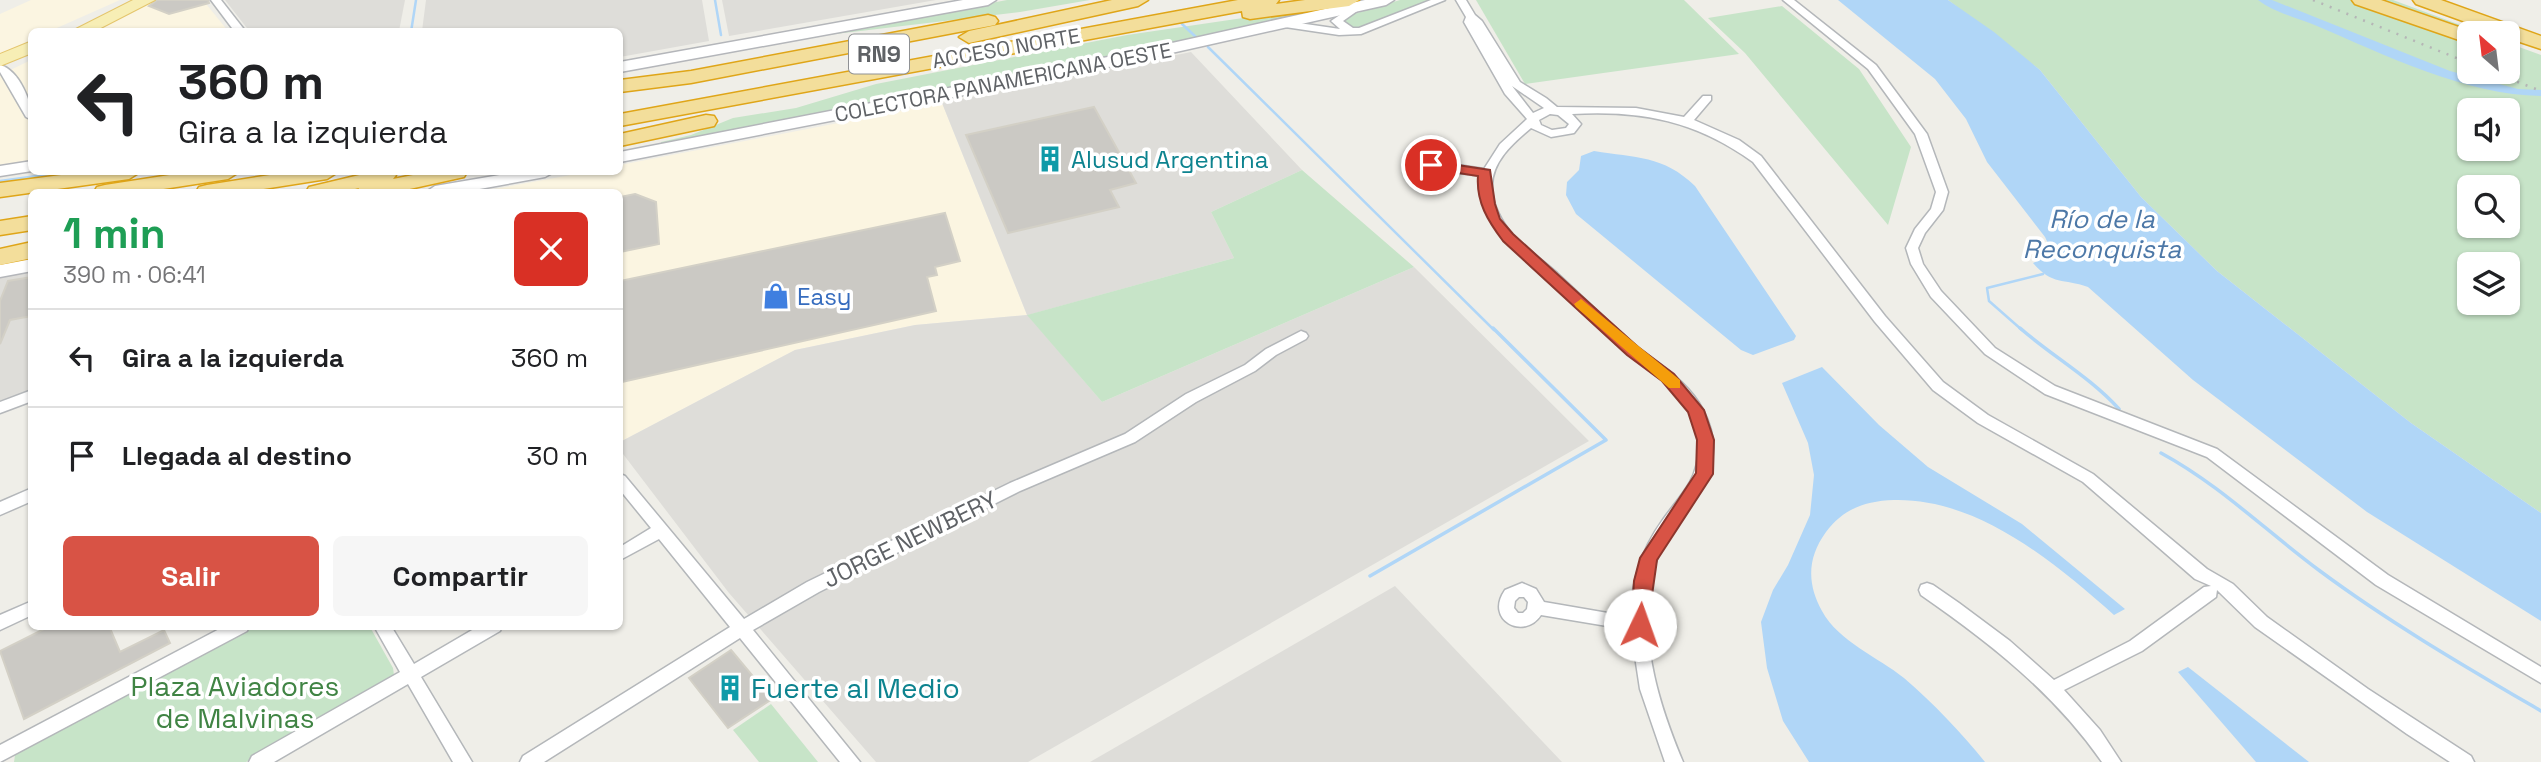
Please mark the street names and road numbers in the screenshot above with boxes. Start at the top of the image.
street label: ACCESO NORTE [930,22,1082,74]
road number: RN9 [849,34,909,74]
street label: COLECTORA PANAMERICANA OESTE [832,36,1174,128]
street label: JORGE NEWBERY [818,483,1002,595]

